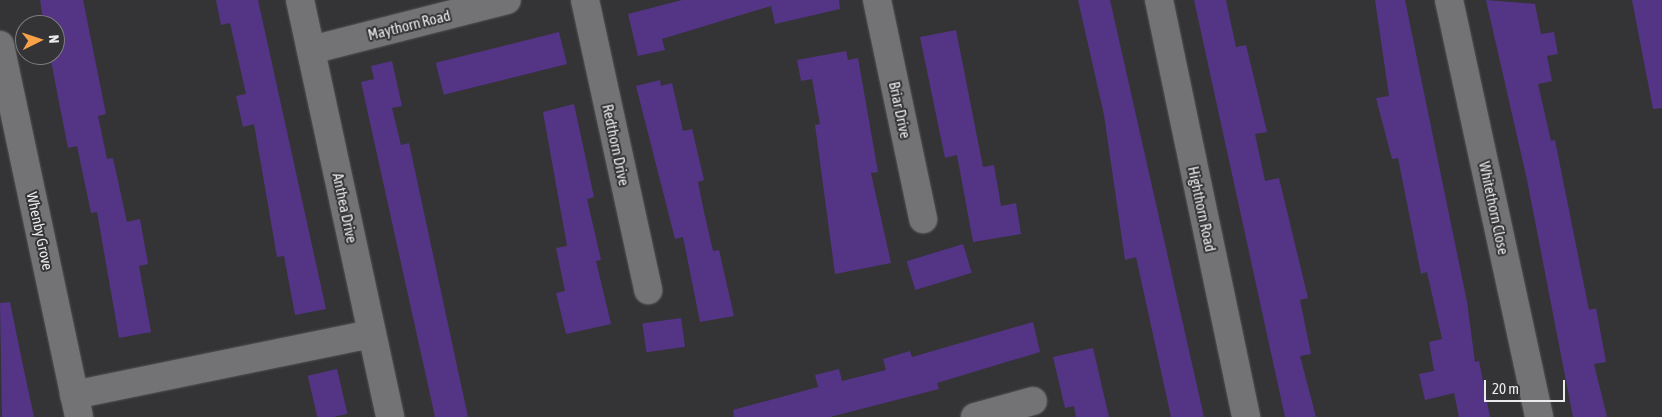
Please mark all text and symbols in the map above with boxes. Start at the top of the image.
street label: Maythorn Road [366,6,452,44]
north arrow [15,15,65,65]
text: N [46,34,62,44]
street label: Briar Drive [885,80,915,140]
street label: Redthorn Drive [599,103,633,187]
street label: Whitethorn Close [1475,160,1513,256]
street label: Highthorn Road [1184,165,1220,253]
street label: Anthea Drive [329,171,361,245]
street label: Whenby Grove [23,190,57,272]
scale bar [1487,370,1568,402]
text: 20 m [1492,380,1519,397]

